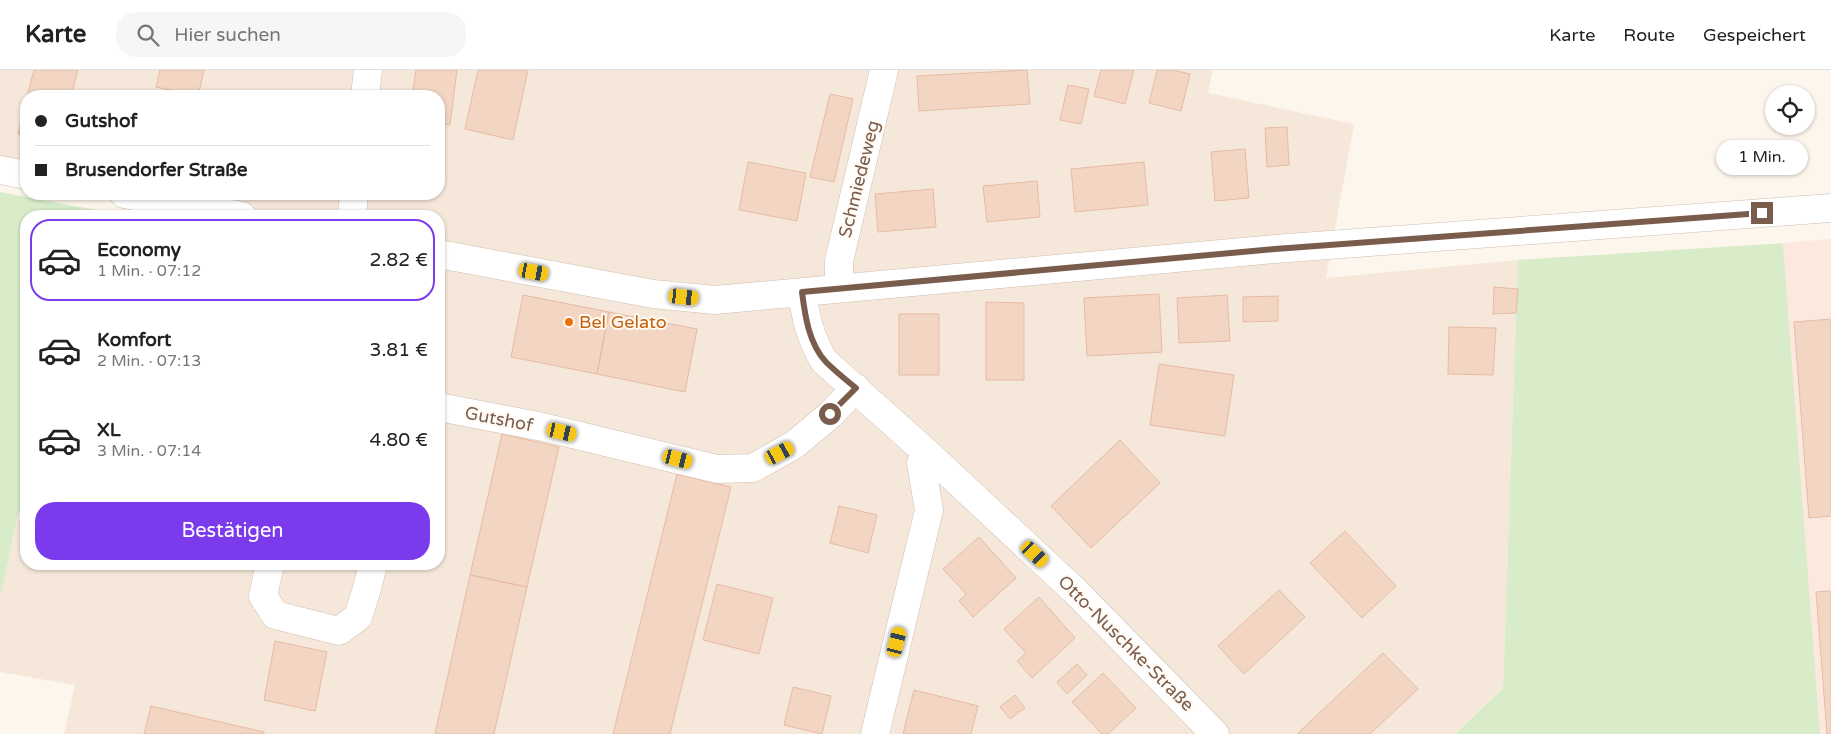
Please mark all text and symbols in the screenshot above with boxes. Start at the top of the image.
search box [116,12,466,57]
text: Karte [25,20,86,49]
icon: search [134,21,162,49]
text: Hier suchen [174,24,281,46]
text: Karte [1549,24,1595,46]
text: Route [1623,24,1675,46]
text: Gespeichert [1703,24,1806,46]
map controls [1765,85,1815,135]
button: locate [1765,85,1815,135]
text: Gutshof [65,110,138,132]
street label: Schmiedeweg [834,118,884,240]
callout: 1 Min. [1716,140,1808,176]
text: 1 Min. [1738,147,1786,167]
text: Brusendorfer Straße [65,159,248,181]
route end [1751,202,1773,224]
icon: car [37,238,82,283]
text: Economy [97,239,181,261]
text: 2.82 € [369,249,428,271]
text: 1 Min. · 07:12 [97,261,201,281]
car [517,262,550,282]
car [668,288,699,306]
place label: Bel Gelato [579,311,667,333]
marker: Bel Gelato [563,316,575,328]
icon: car [37,328,82,373]
text: Komfort [97,329,171,351]
text: 3.81 € [369,339,428,361]
text: 2 Min. · 07:13 [97,351,201,371]
street label: Gutshof [463,402,535,436]
route start [819,403,841,425]
icon: car [37,418,82,463]
text: XL [97,419,121,441]
car [545,421,578,443]
text: 4.80 € [369,429,428,451]
car [763,439,796,467]
text: 3 Min. · 07:14 [97,441,201,461]
car [661,448,694,470]
button: Bestätigen [35,502,430,560]
car [1018,538,1051,570]
street label: Otto-Nuschke-Straße [1053,570,1199,716]
car [886,626,907,658]

